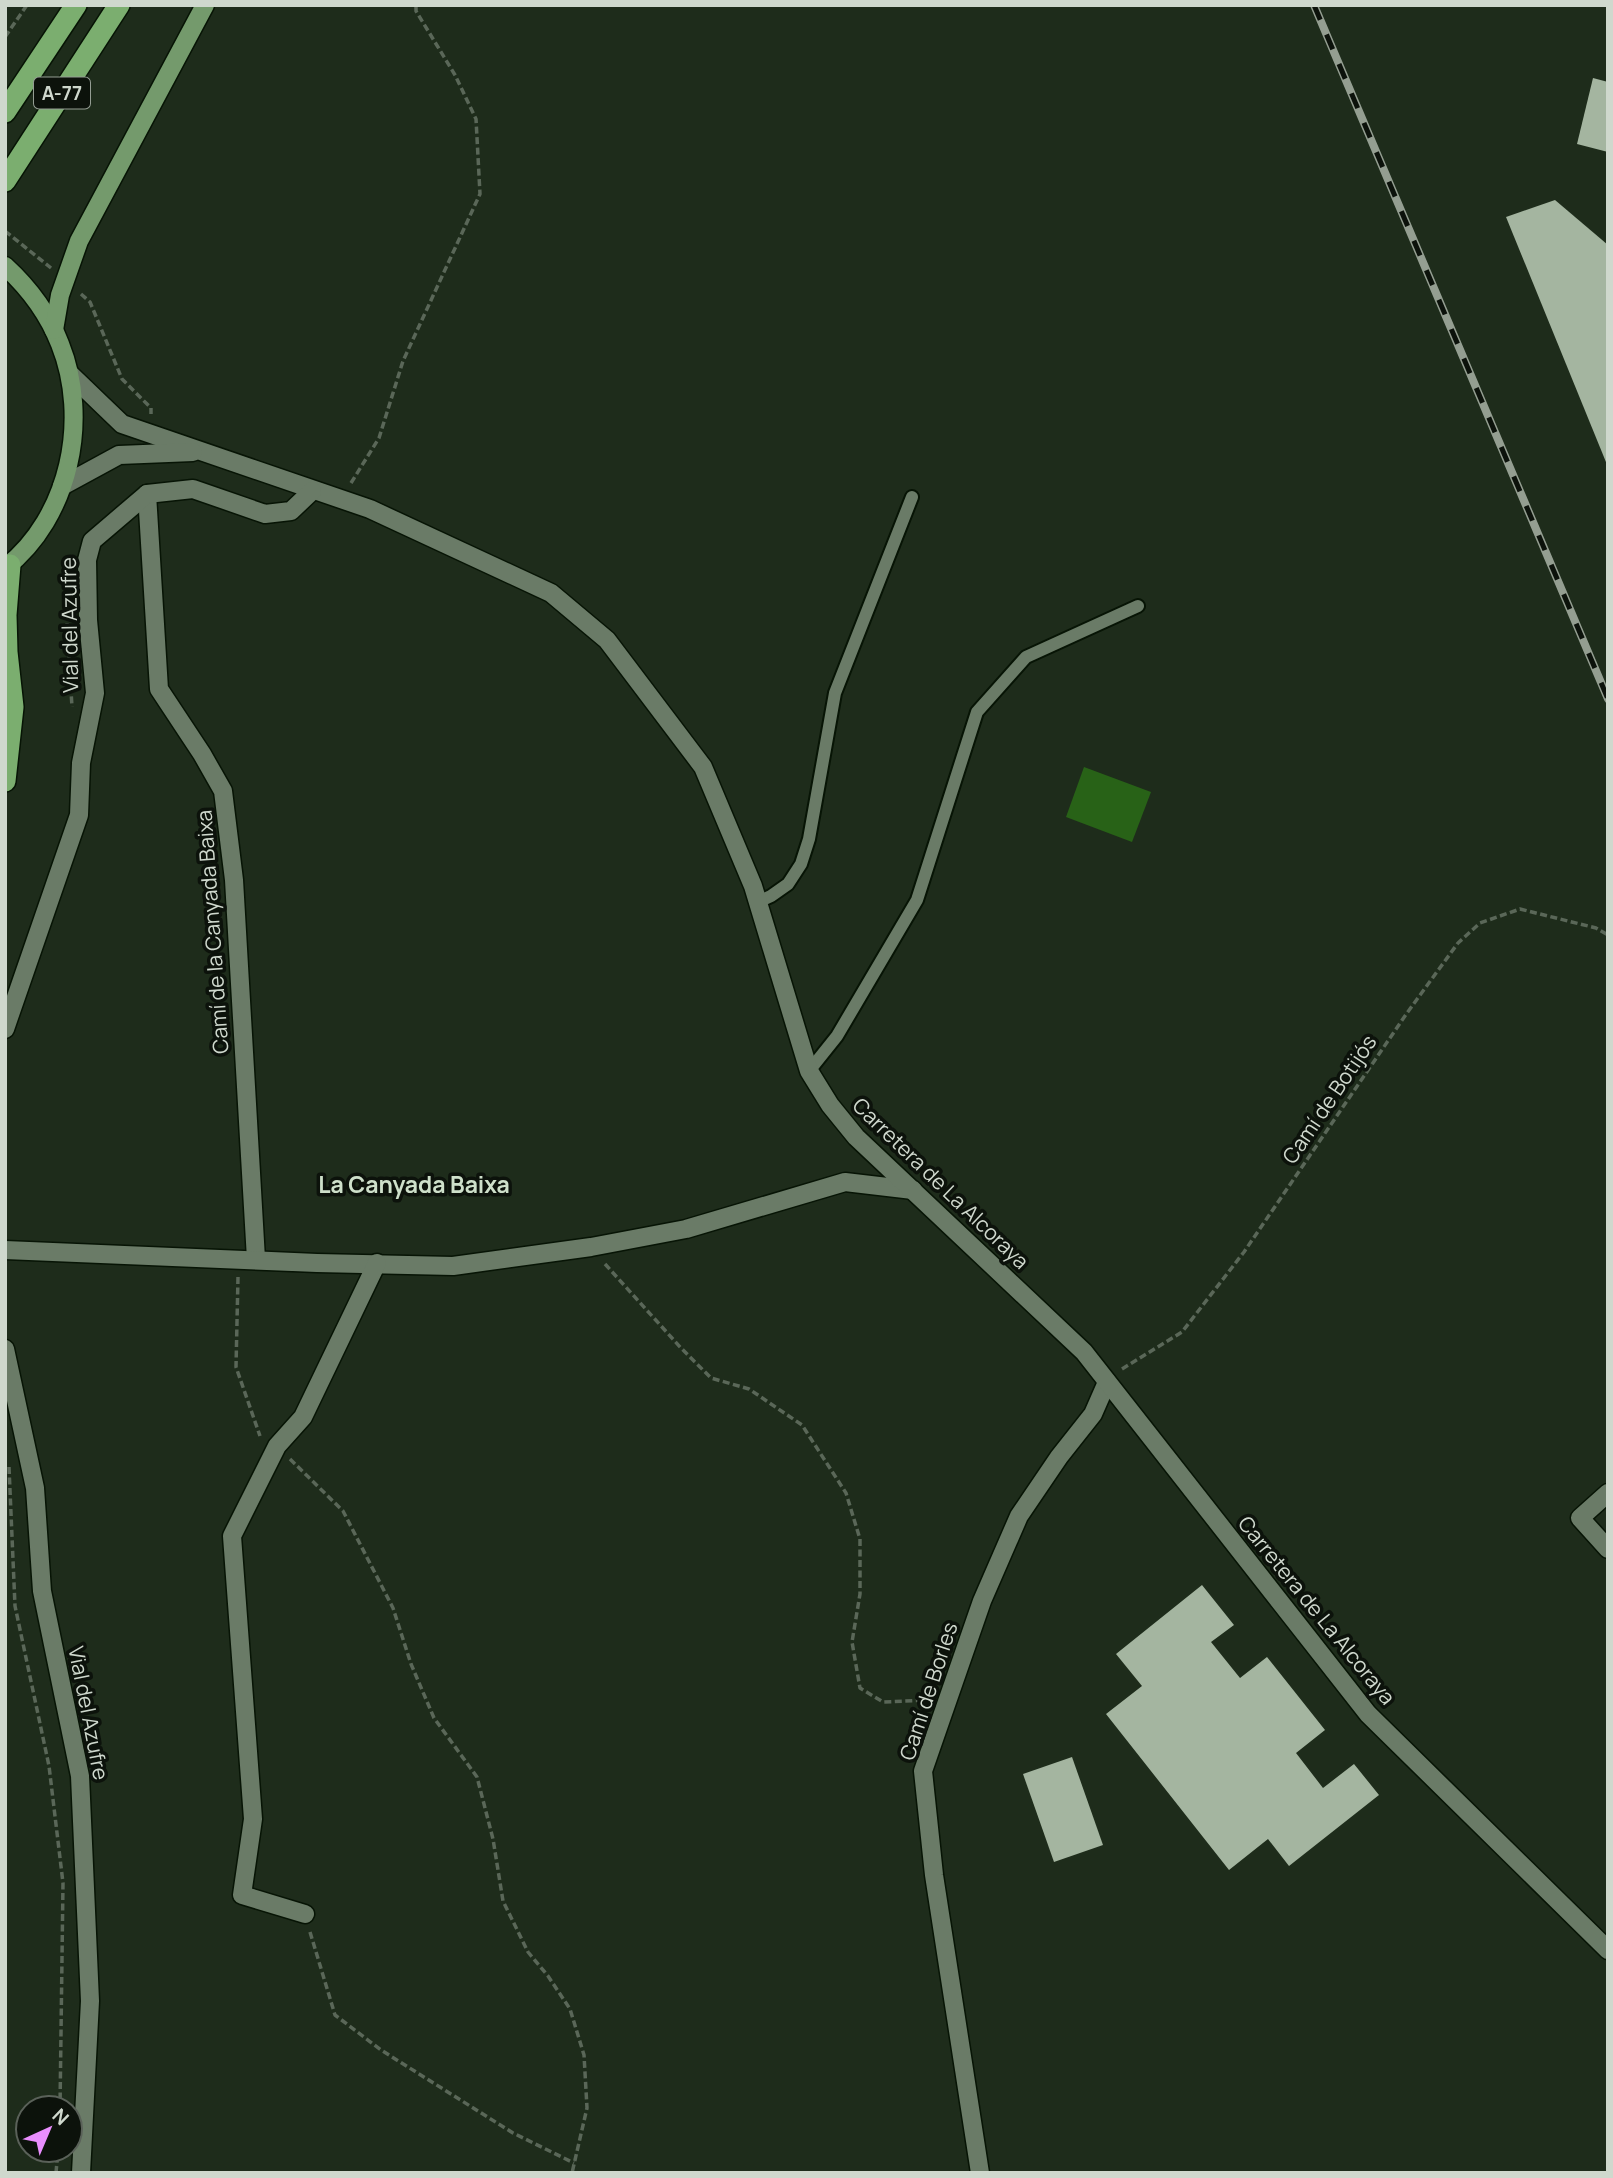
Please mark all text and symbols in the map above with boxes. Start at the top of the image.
road number: A-77 [34,78,90,108]
street label: Vial del Azufre [54,557,84,693]
street label: Camí de la Canyada Baixa [190,809,234,1055]
street label: Camí de Botijós [1276,1029,1382,1169]
street label: Carretera de La Alcoraya [847,1091,1035,1275]
district label: La Canyada Baixa [318,1168,510,1200]
street label: Carretera de La Alcoraya [1232,1510,1402,1710]
street label: Camí de Borles [892,1618,964,1764]
street label: Vial del Azufre [62,1644,116,1782]
north arrow [14,2094,84,2164]
text: N [47,2103,75,2131]

